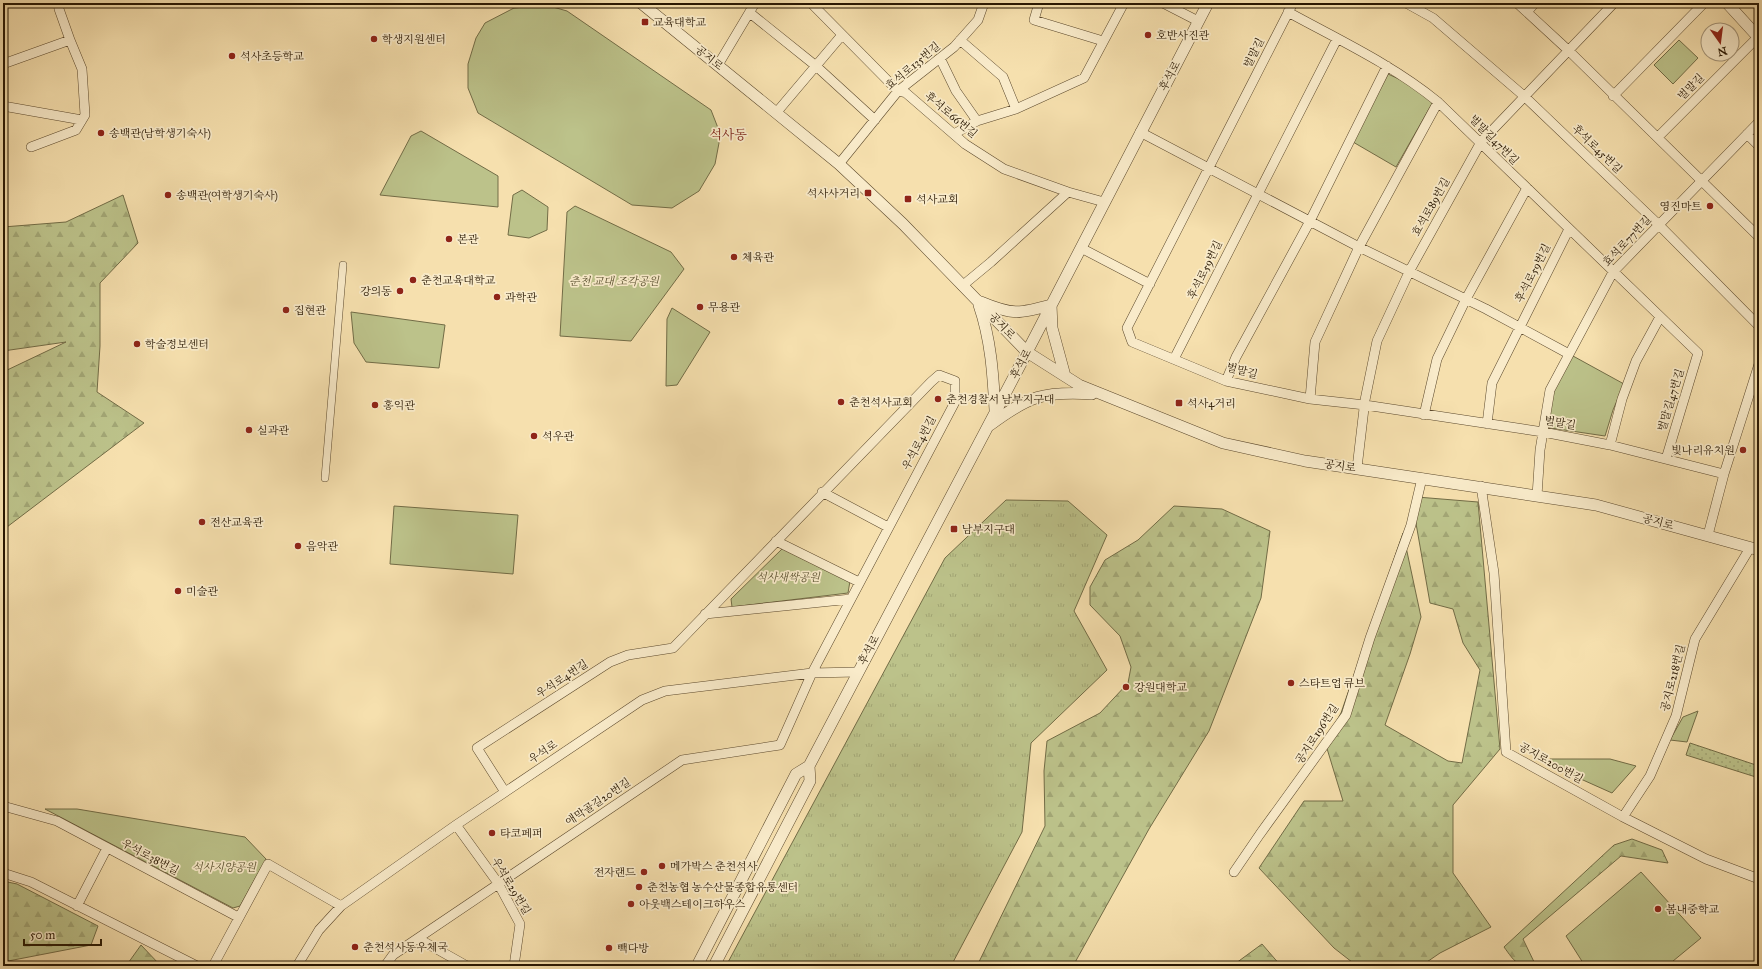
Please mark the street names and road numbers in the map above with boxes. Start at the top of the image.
street label: 벌말길 [1241,36,1267,70]
street label: 효석로135번길 [883,39,943,93]
street label: 공지로 [693,43,726,73]
street label: 후석로 [1157,59,1183,93]
street label: 벌말길 [1675,71,1707,103]
street label: 후석로66번길 [922,89,980,141]
street label: 벌말길47번길 [1467,113,1521,167]
street label: 후석로45번길 [1569,122,1625,176]
street label: 효석로89번길 [1410,175,1452,239]
street label: 효석로77번길 [1600,213,1654,269]
street label: 후석로59번길 [1185,238,1225,302]
street label: 후석로59번길 [1513,241,1553,305]
street label: 공지로 [986,310,1018,342]
street label: 후석로 [1008,347,1034,381]
street label: 벌말길 [1225,361,1259,381]
street label: 벌말길47번길 [1655,367,1687,433]
street label: 우석로4번길 [899,414,939,472]
street label: 벌말길 [1543,414,1577,432]
street label: 공지로 [1323,457,1357,475]
street label: 공지로 [1641,512,1675,532]
street label: 후석로 [856,633,882,667]
street label: 공지로218번길 [1658,643,1688,713]
street label: 우석로4번길 [534,657,590,701]
street label: 공지로196번길 [1293,702,1341,766]
street label: 우석로 [526,737,560,766]
street label: 공지로200번길 [1517,740,1585,786]
street label: 애막골길20번길 [563,775,633,829]
street label: 우석로38번길 [119,836,181,878]
street label: 우석로29번길 [489,855,533,917]

